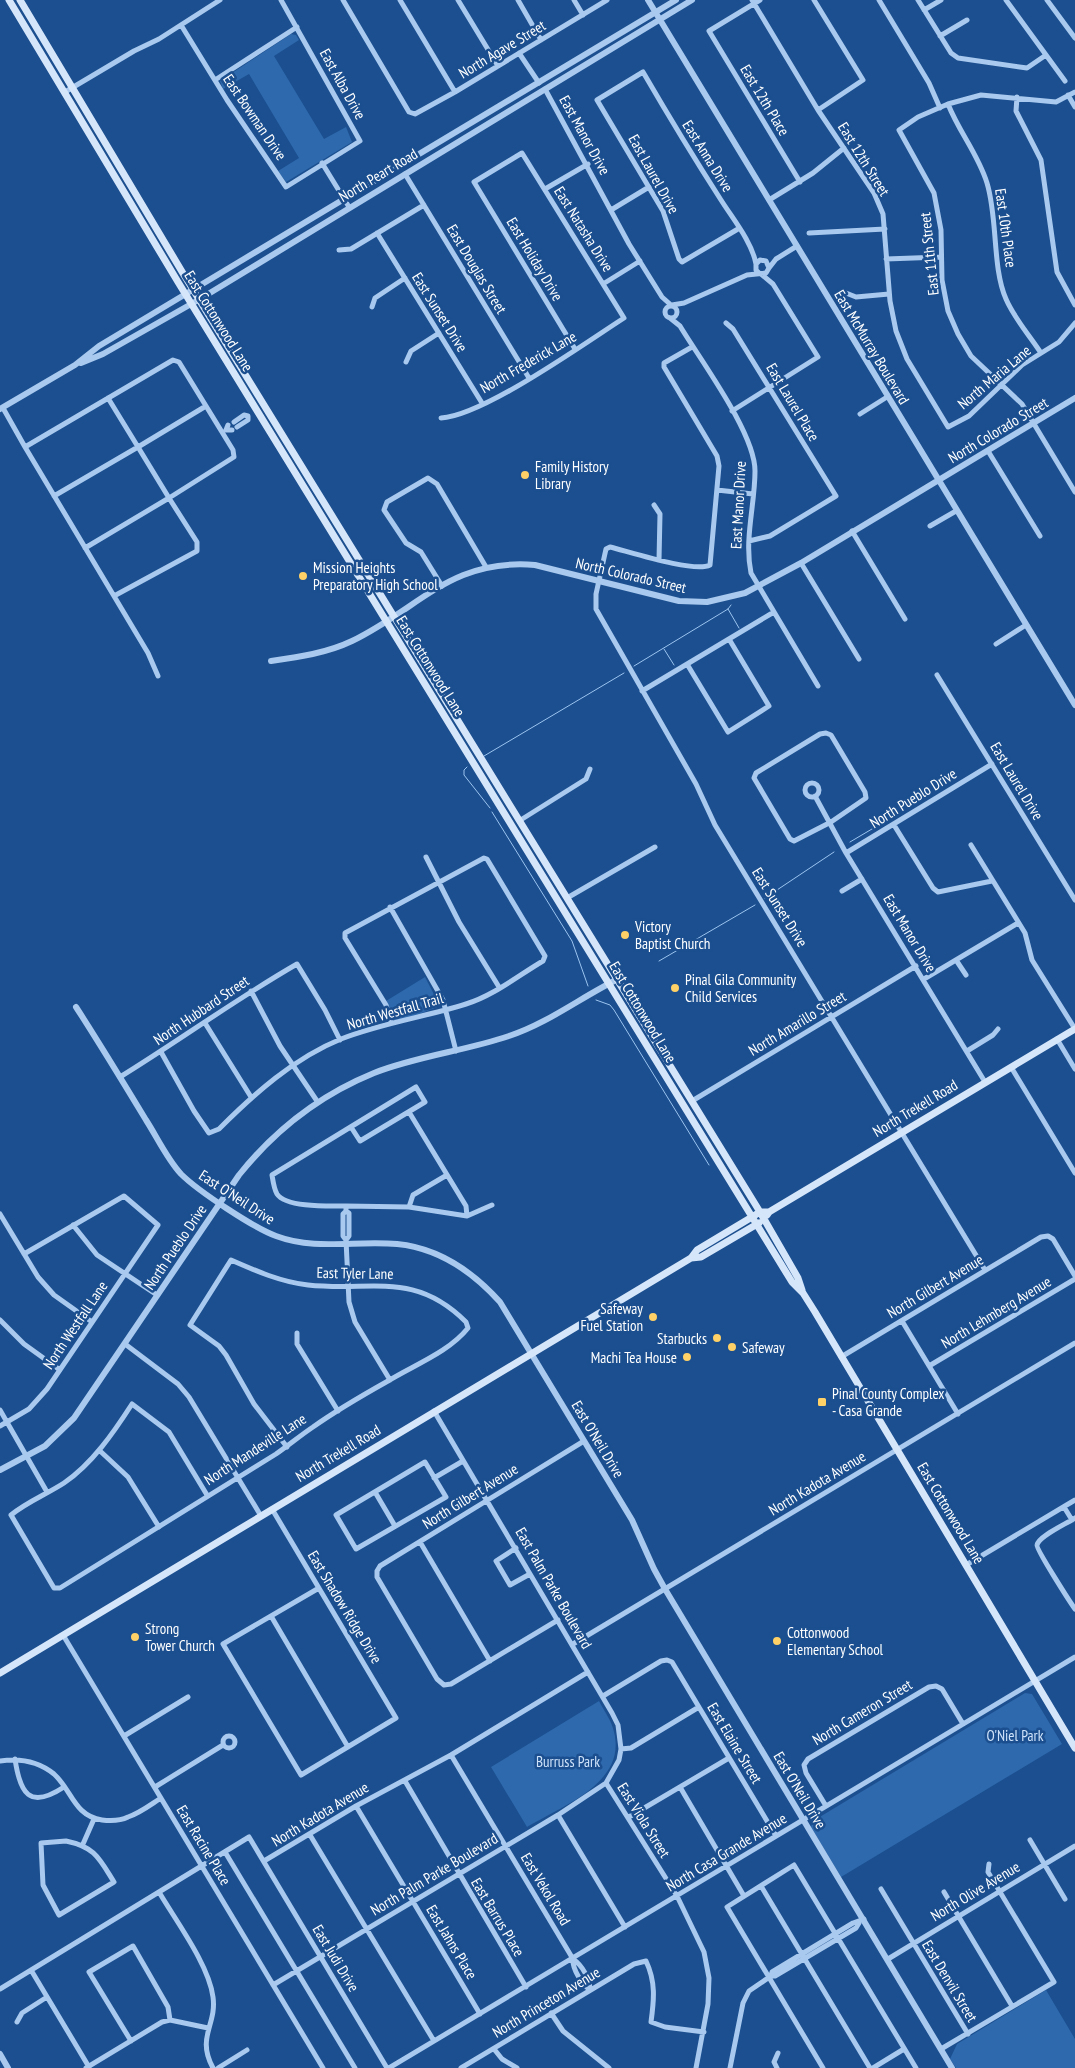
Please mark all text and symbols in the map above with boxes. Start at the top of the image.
street label: North Agave Street [455,16,549,82]
street label: East Alba Drive [316,45,370,123]
street label: East 12th Place [736,61,794,139]
street label: East Bowman Drive [219,70,291,164]
street label: East Manor Drive [555,92,615,178]
street label: East Anna Drive [678,117,738,195]
street label: East 12th Street [834,119,894,199]
street label: East Laurel Drive [624,131,684,217]
street label: North Peart Road [335,144,421,206]
street label: East Natasha Drive [550,183,618,275]
street label: East 10th Place [991,187,1021,269]
street label: East 11th Street [915,212,943,296]
street label: East Holiday Drive [503,214,567,304]
street label: East Douglas Street [443,221,511,317]
street label: East Cottonwood Lane [180,267,258,375]
street label: East Sunset Drive [408,269,472,355]
street label: East McMurray Boulevard [830,286,914,408]
street label: North Frederick Lane [476,327,580,397]
street label: North Maria Lane [953,341,1035,413]
street label: East Laurel Place [762,359,824,445]
street label: North Colorado Street [945,393,1051,467]
place label: Family History Library [535,457,609,493]
street label: East Manor Drive [726,461,750,549]
marker: Family History Library [519,469,531,481]
street label: North Colorado Street [574,553,688,597]
place label: Mission Heights Preparatory High School [313,558,438,594]
marker: Mission Heights Preparatory High School [297,570,309,582]
street label: East Cottonwood Lane [392,612,470,720]
street label: East Laurel Drive [986,739,1048,823]
street label: North Pueblo Drive [866,764,960,832]
street label: East Sunset Drive [748,864,812,950]
street label: East Manor Drive [879,890,941,976]
place label: Victory Baptist Church [634,917,710,953]
marker: Victory Baptist Church [619,929,631,941]
street label: East Cottonwood Lane [605,958,681,1066]
place label: Pinal Gila Community Child Services [685,970,796,1006]
street label: North Hubbard Street [150,971,252,1049]
marker: Pinal Gila Community Child Services [669,982,681,994]
street label: North Amarillo Street [745,986,849,1060]
street label: North Westfall Trail [345,988,446,1034]
street label: North Trekell Road [869,1075,961,1141]
street label: East O'Neil Drive [195,1165,279,1229]
street label: North Pueblo Drive [139,1201,211,1293]
street label: North Gilbert Avenue [883,1250,987,1322]
street label: East Tyler Lane [316,1263,394,1283]
street label: North Lehmberg Avenue [938,1272,1054,1352]
street label: North Westfall Lane [38,1277,112,1373]
place label: Safeway Fuel Station [580,1299,643,1335]
marker: Safeway Fuel Station [647,1311,659,1323]
place label: Starbucks [657,1329,707,1348]
marker: Starbucks [711,1332,723,1344]
place label: Safeway [742,1338,785,1357]
marker: Safeway [726,1341,738,1353]
place label: Machi Tea House [591,1348,677,1367]
marker: Machi Tea House [681,1351,693,1363]
place label: Pinal County Complex - Casa Grande [832,1384,945,1420]
marker: Pinal County Complex - Casa Grande [816,1396,828,1408]
street label: East O'Neil Drive [568,1397,628,1481]
street label: North Mandeville Lane [200,1409,310,1489]
street label: North Trekell Road [292,1420,384,1486]
street label: North Kadota Avenue [765,1447,869,1519]
street label: North Gilbert Avenue [419,1459,521,1533]
street label: East Cottonwood Lane [913,1459,989,1567]
street label: East Palm Parke Boulevard [512,1524,596,1652]
street label: East Shadow Ridge Drive [304,1547,386,1667]
place label: Strong Tower Church [145,1619,215,1655]
place label: Cottonwood Elementary School [787,1623,884,1659]
marker: Strong Tower Church [129,1631,141,1643]
marker: Cottonwood Elementary School [771,1635,783,1647]
street label: North Cameron Street [809,1675,915,1749]
street label: East Elaine Street [703,1699,767,1787]
park label: O'Niel Park [987,1726,1044,1745]
street label: East O'Neil Drive [770,1748,830,1832]
park label: Burruss Park [536,1752,600,1771]
street label: North Kadota Avenue [268,1778,372,1850]
street label: East Viola Street [613,1779,675,1861]
street label: East Racine Place [173,1801,235,1889]
street label: North Casa Grande Avenue [662,1808,790,1896]
street label: North Palm Parke Boulevard [367,1828,501,1920]
street label: East Vekol Road [517,1849,575,1929]
street label: North Olive Avenue [927,1857,1023,1925]
street label: East Barrus Place [467,1874,529,1960]
street label: East Jahns Place [422,1901,482,1983]
street label: East Judi Drive [309,1921,363,1995]
street label: East Denvil Street [918,1937,982,2025]
street label: North Princeton Avenue [489,1962,603,2042]

